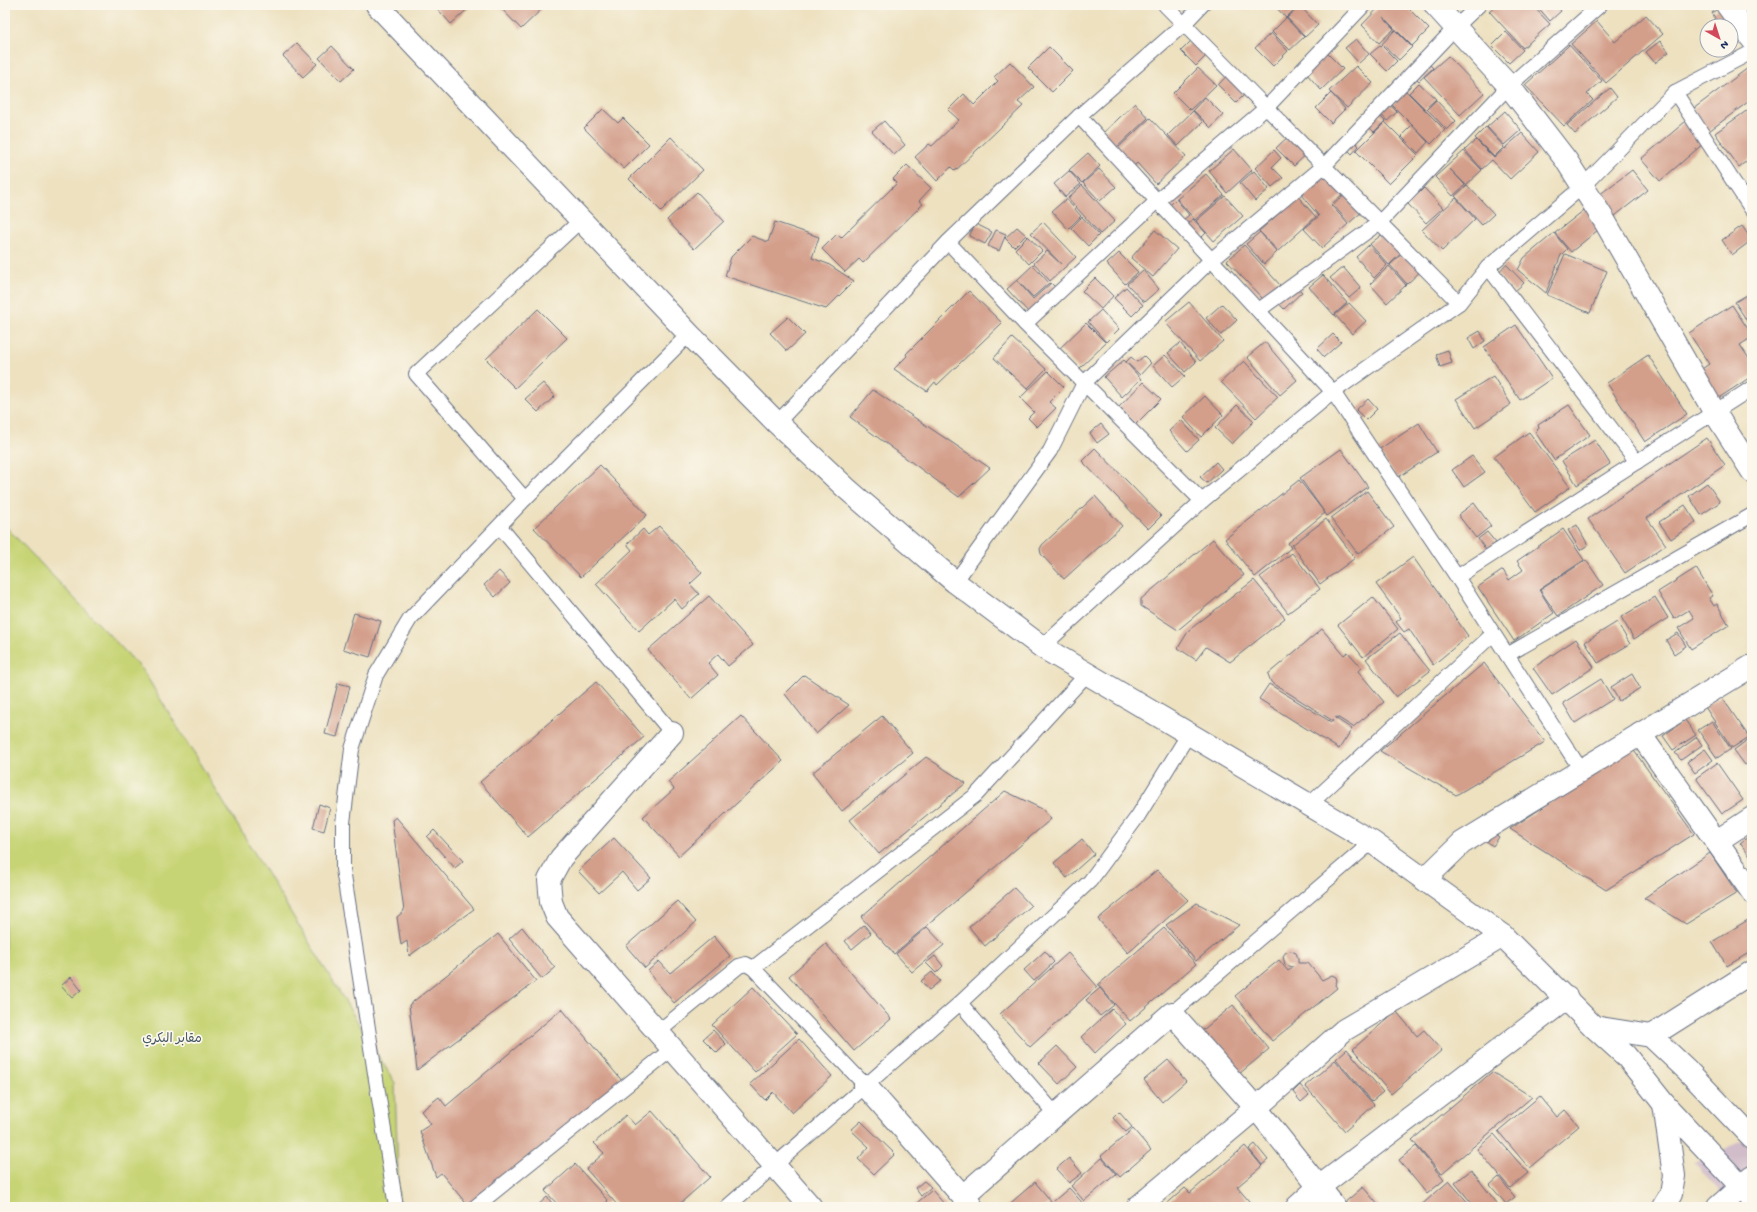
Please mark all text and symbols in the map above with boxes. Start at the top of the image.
north arrow [1699,18,1739,58]
text: N [1717,37,1731,51]
park label: مقابر البكري [142,1032,202,1047]

